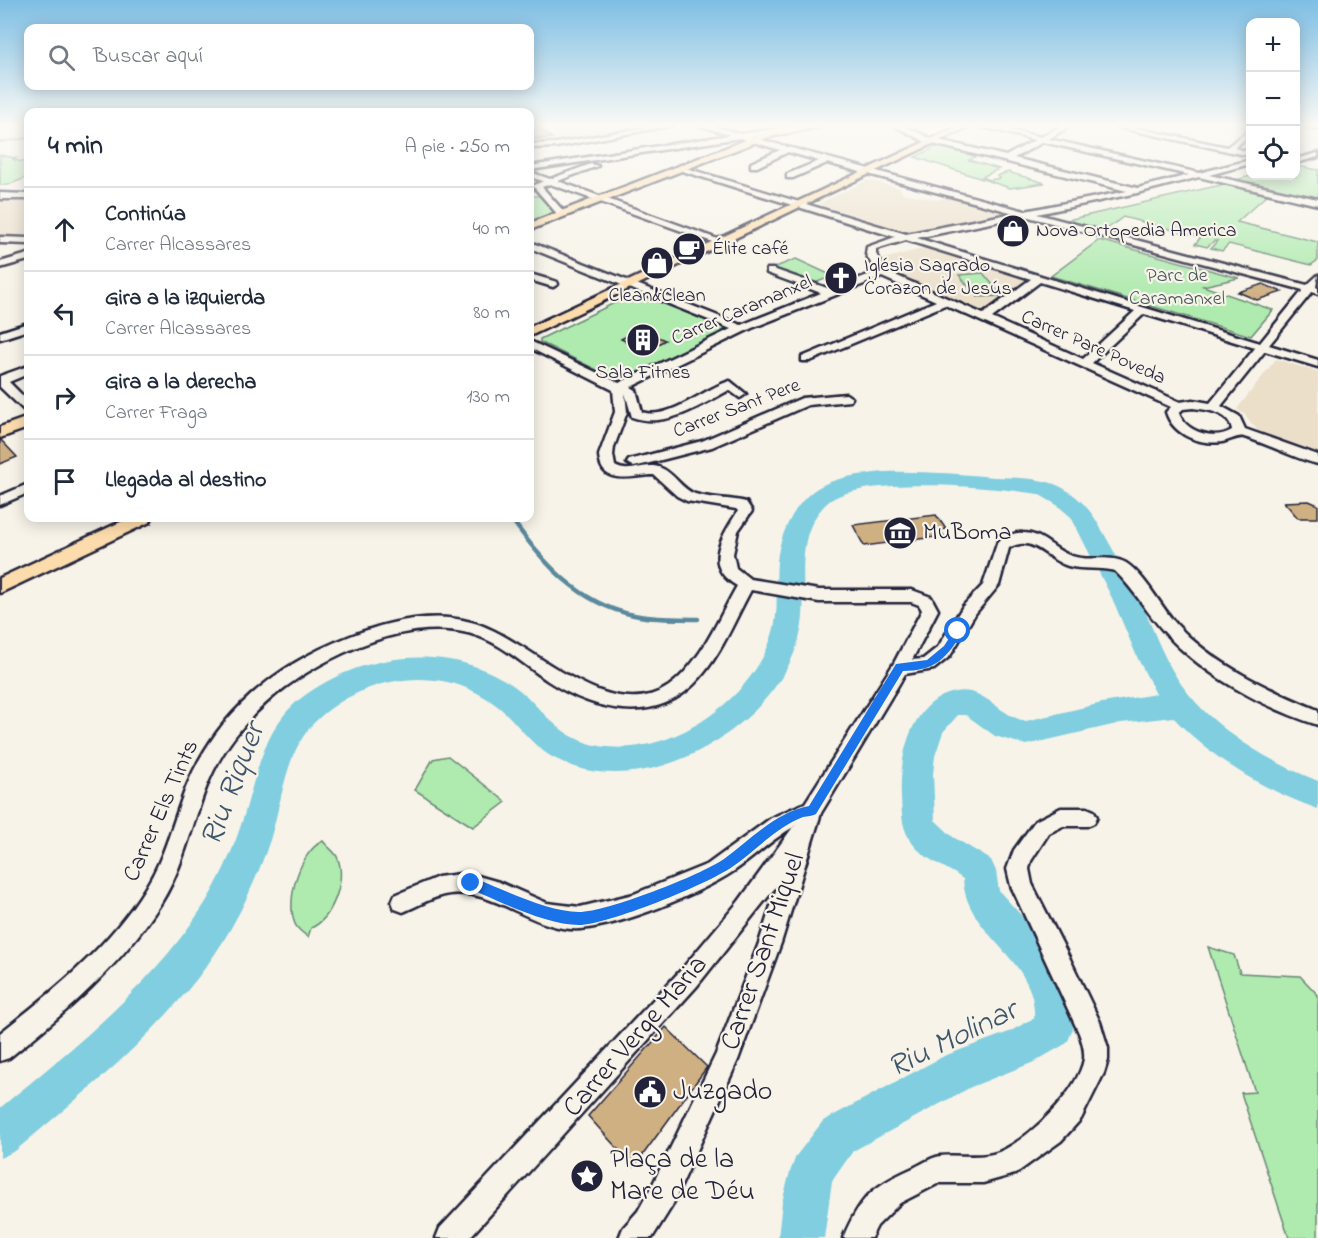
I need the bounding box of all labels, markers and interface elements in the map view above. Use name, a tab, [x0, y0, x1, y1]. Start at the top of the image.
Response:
map controls	[1246, 18, 1300, 180]
button: +	[1246, 18, 1300, 72]
search box	[24, 24, 534, 90]
icon: search	[45, 41, 78, 74]
text: Buscar aquí	[93, 41, 203, 73]
button: −	[1246, 72, 1300, 126]
button: locate	[1246, 126, 1300, 180]
text: 4 min	[48, 128, 103, 166]
text: A pie · 250 m	[404, 133, 510, 162]
text: Continúa	[105, 199, 186, 231]
icon: ahead	[48, 213, 81, 246]
shop icon: Nova Ortopedia America	[995, 213, 1031, 249]
text: 40 m	[473, 215, 510, 244]
place label: Nova Ortopedia America	[1036, 217, 1237, 246]
text: Carrer Alcassares	[105, 231, 251, 260]
cafe icon: Élite café	[671, 231, 707, 267]
place label: Élite café	[712, 235, 789, 264]
shop icon: Clean&Clean	[639, 245, 675, 281]
place label: Iglésia Sagrado Corazon de Jesús	[864, 252, 1012, 304]
church icon: Iglésia Sagrado Corazon de Jesús	[823, 260, 859, 296]
park label: Parc de Caramanxel	[1129, 262, 1225, 314]
street label: Carrer Caramanxel	[667, 268, 817, 354]
place label: Clean&Clean	[608, 282, 706, 311]
text: Gira a la izquierda	[105, 283, 265, 315]
icon: left	[48, 297, 81, 330]
text: 80 m	[473, 299, 510, 328]
street label: Carrer Pare Poveda	[1016, 303, 1170, 393]
text: Carrer Alcassares	[105, 315, 251, 344]
building icon: Sala Fitnes	[625, 322, 661, 358]
place label: Sala Fitnes	[595, 359, 691, 388]
text: Gira a la derecha	[105, 367, 256, 399]
street label: Carrer Sant Pere	[669, 371, 805, 447]
icon: right	[48, 381, 81, 414]
text: 130 m	[466, 383, 510, 412]
text: Carrer Fraga	[105, 399, 208, 428]
icon: arrive	[48, 465, 81, 498]
text: Llegada al destino	[105, 465, 266, 497]
museum icon: MuBoma	[882, 515, 918, 551]
place label: MuBoma	[923, 516, 1011, 551]
route start	[944, 617, 970, 643]
water label: Riu Riquer	[189, 713, 280, 854]
street label: Carrer Els Tints	[115, 734, 209, 888]
street label: Carrer Sant Miquel	[711, 848, 817, 1056]
route end	[457, 869, 483, 895]
street label: Carrer Verge Maria	[554, 947, 718, 1127]
water label: Riu Molinar	[880, 987, 1029, 1092]
place label: Juzgado	[673, 1072, 772, 1113]
public building icon: Juzgado	[632, 1074, 668, 1110]
place label: Plaça de la Mare de Déu	[610, 1140, 755, 1213]
place icon: Plaça de la Mare de Déu	[569, 1158, 605, 1194]

